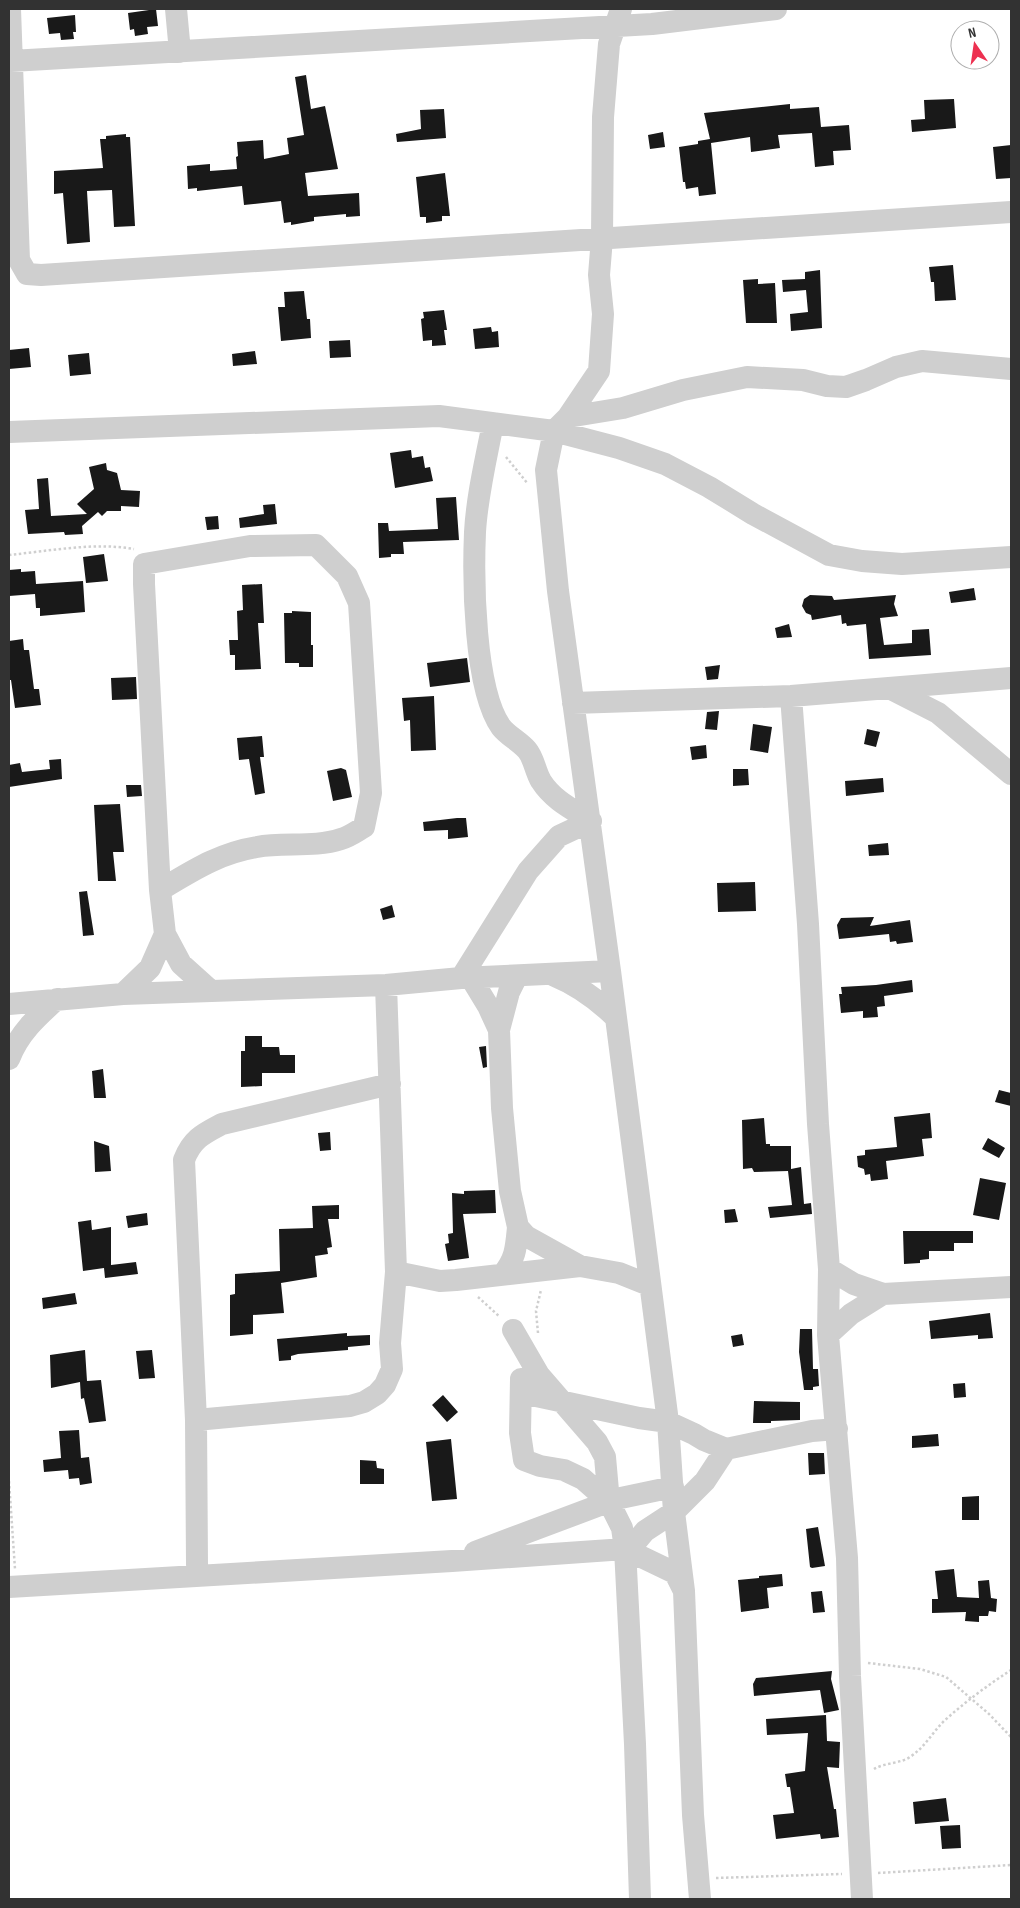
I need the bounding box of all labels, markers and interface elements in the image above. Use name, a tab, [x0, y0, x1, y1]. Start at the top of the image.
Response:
north arrow	[950, 20, 1000, 70]
text: N	[967, 24, 978, 42]

